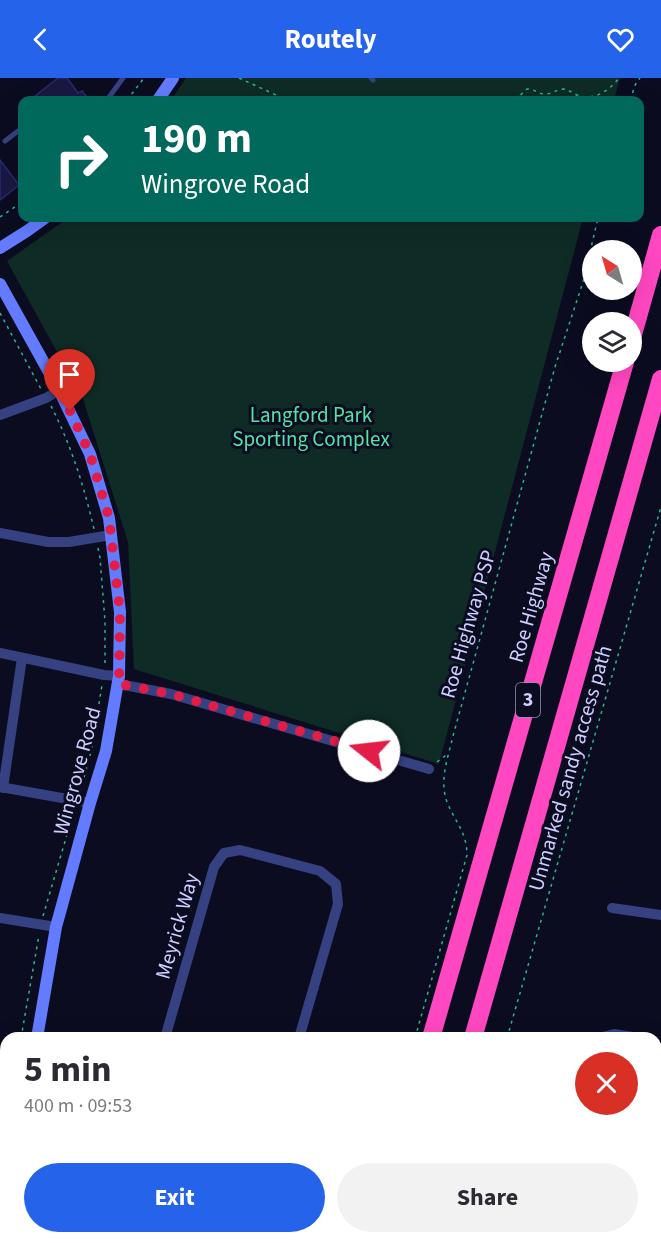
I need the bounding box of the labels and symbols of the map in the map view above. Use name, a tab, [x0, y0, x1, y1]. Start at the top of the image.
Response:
north arrow	[582, 240, 642, 300]
pin	[44, 349, 95, 411]
park label: Langford Park Sporting Complex	[232, 400, 390, 454]
street label: Roe Highway PSP	[433, 546, 503, 702]
street label: Roe Highway	[501, 548, 561, 666]
street label: Unmarked sandy access path	[521, 642, 619, 894]
road number: 3	[516, 683, 540, 717]
street label: Wingrove Road	[45, 704, 109, 838]
position arrow	[337, 719, 401, 783]
street label: Meyrick Way	[148, 869, 206, 982]

